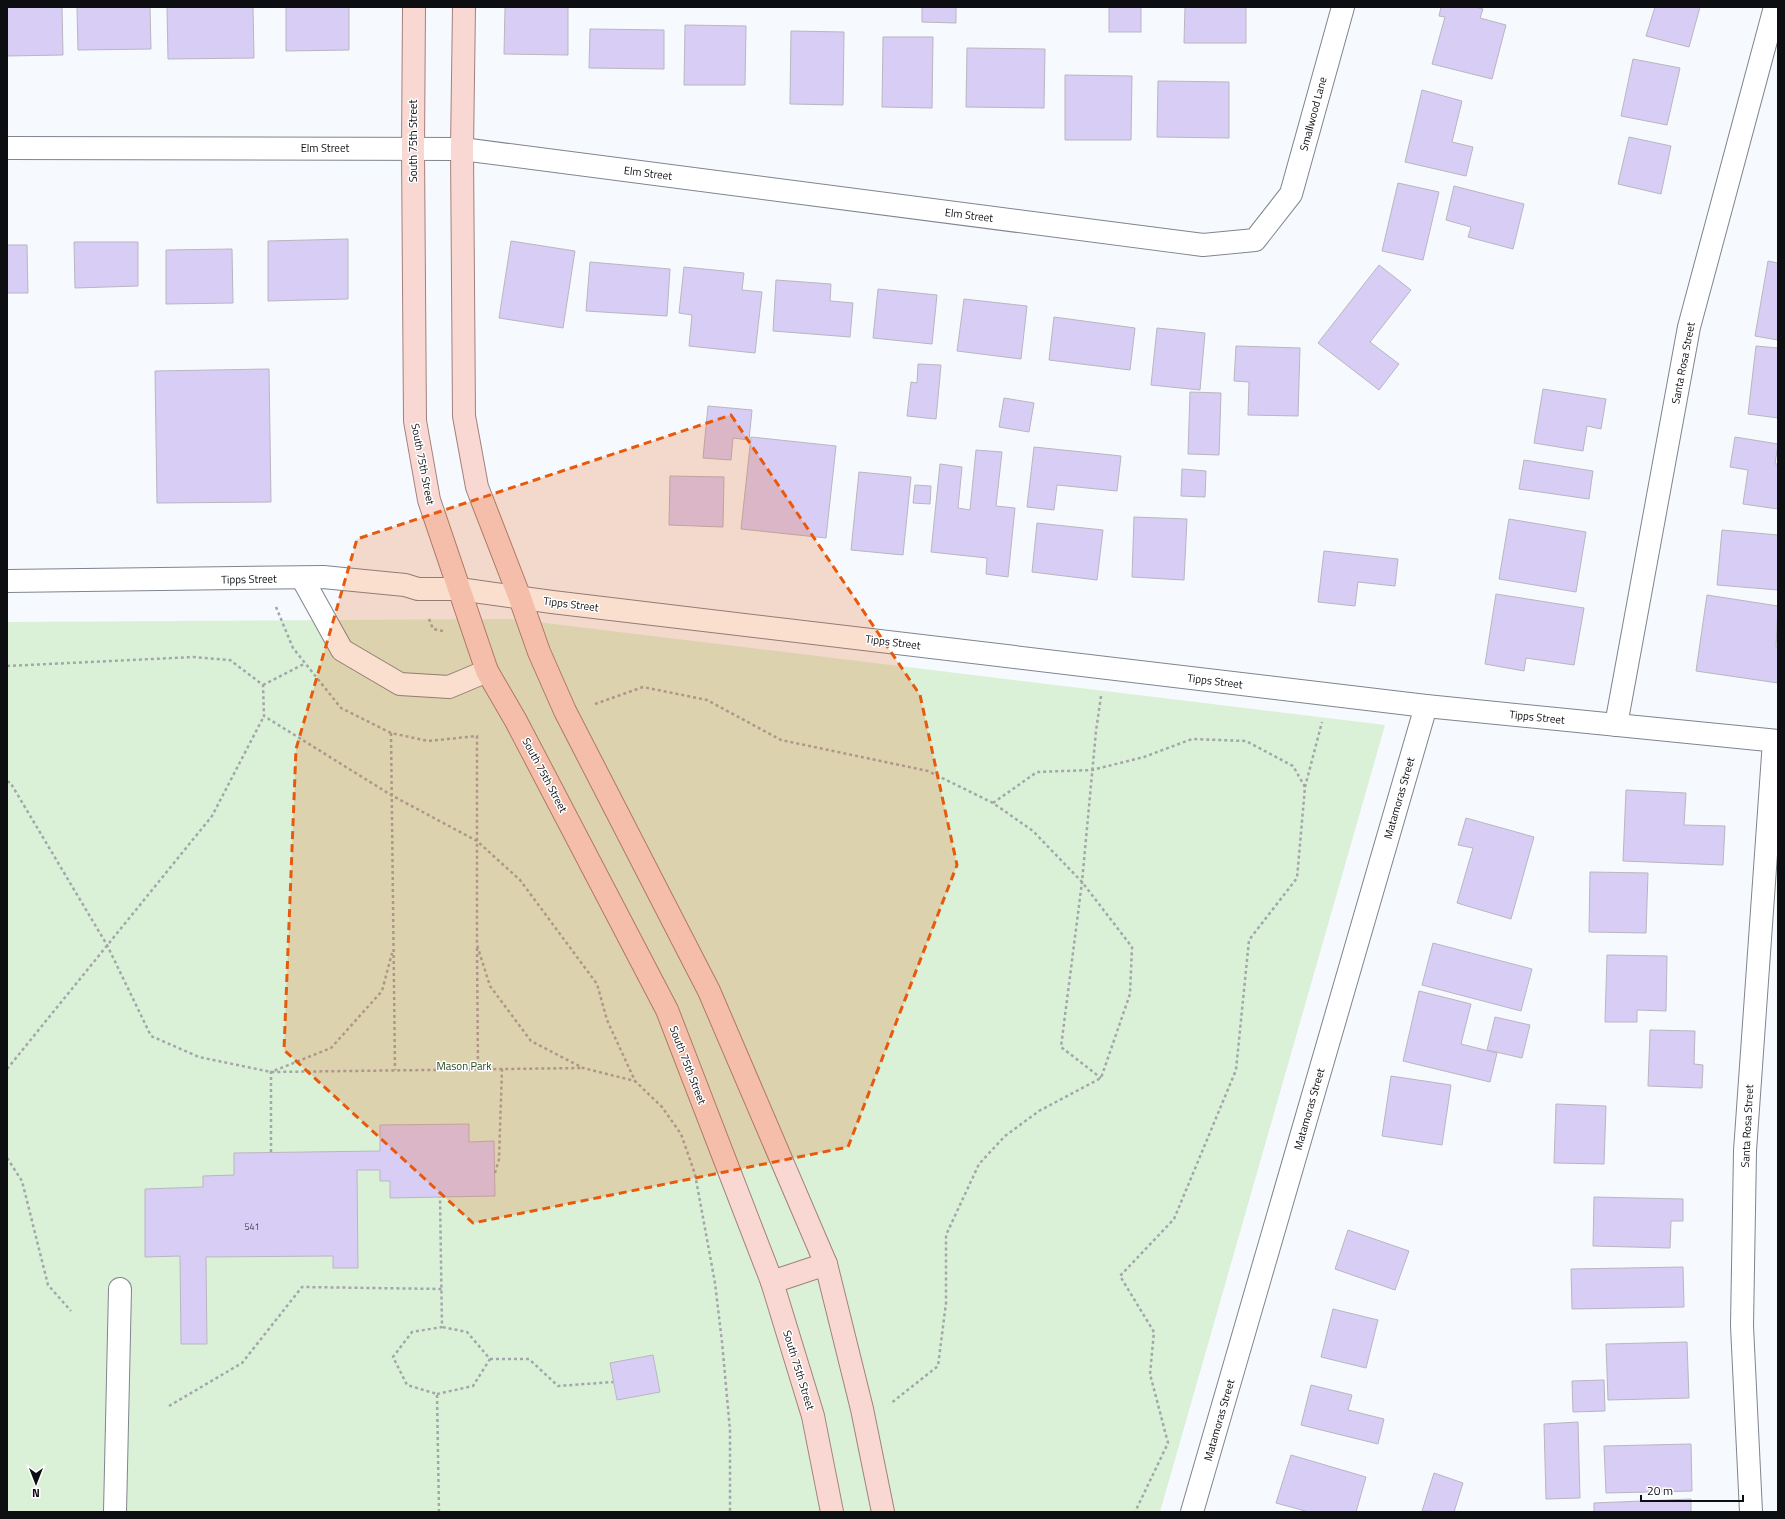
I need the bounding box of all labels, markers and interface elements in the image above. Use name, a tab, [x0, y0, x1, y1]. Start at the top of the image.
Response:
street label: Smallwood Lane	[1295, 75, 1331, 153]
street label: South 75th Street	[405, 100, 421, 182]
street label: Elm Street	[301, 140, 349, 156]
street label: Elm Street	[623, 162, 673, 184]
street label: Elm Street	[944, 204, 994, 226]
street label: Santa Rosa Street	[1667, 321, 1699, 405]
street label: South 75th Street	[407, 422, 439, 506]
street label: Tipps Street	[221, 571, 277, 587]
street label: Tipps Street	[542, 593, 600, 615]
street label: Tipps Street	[864, 631, 922, 653]
street label: Tipps Street	[1186, 670, 1244, 692]
street label: Tipps Street	[1508, 706, 1566, 728]
street label: South 75th Street	[519, 735, 572, 815]
street label: Matamoras Street	[1380, 755, 1418, 841]
street label: South 75th Street	[666, 1024, 710, 1107]
park label: Mason Park	[436, 1058, 492, 1074]
street label: Matamoras Street	[1290, 1066, 1328, 1152]
street label: Santa Rosa Street	[1737, 1084, 1757, 1168]
house number: 541	[244, 1220, 260, 1233]
street label: South 75th Street	[779, 1328, 819, 1412]
street label: Matamoras Street	[1200, 1377, 1238, 1463]
north arrow	[16, 1463, 56, 1503]
scale bar	[1641, 1477, 1743, 1503]
text: 20 m	[1647, 1481, 1673, 1500]
text: N	[32, 1485, 40, 1501]

